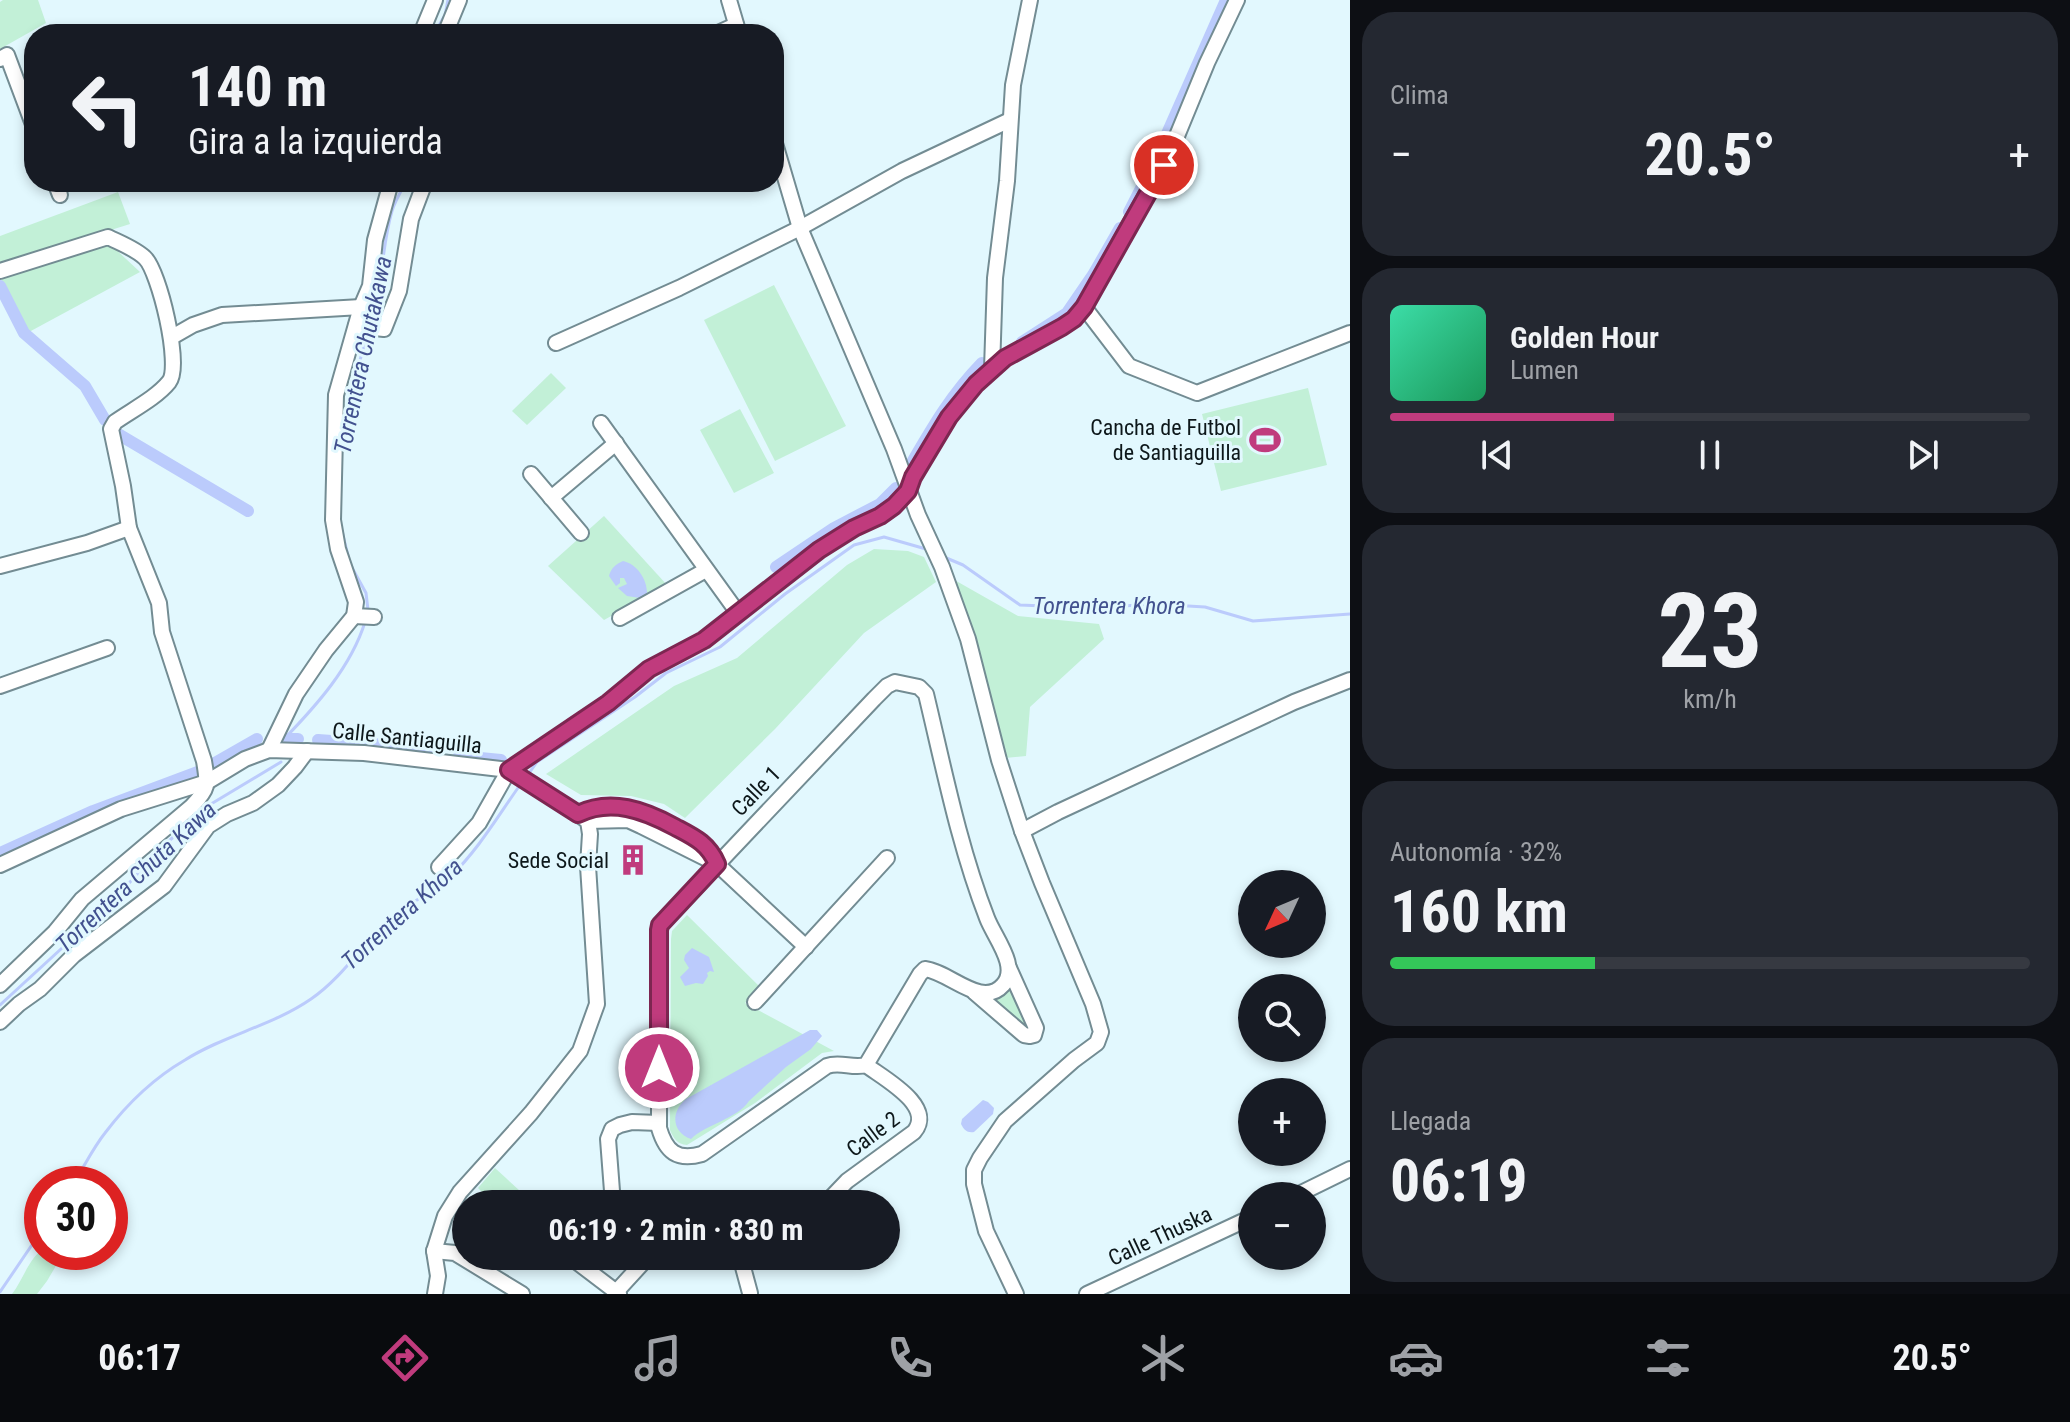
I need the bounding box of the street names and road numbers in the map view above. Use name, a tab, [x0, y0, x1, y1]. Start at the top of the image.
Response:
street label: Calle Santiaguilla	[331, 718, 483, 758]
street label: Calle 1	[726, 761, 786, 821]
street label: Calle 2	[842, 1106, 904, 1162]
street label: Calle Thuska	[1104, 1201, 1216, 1271]

